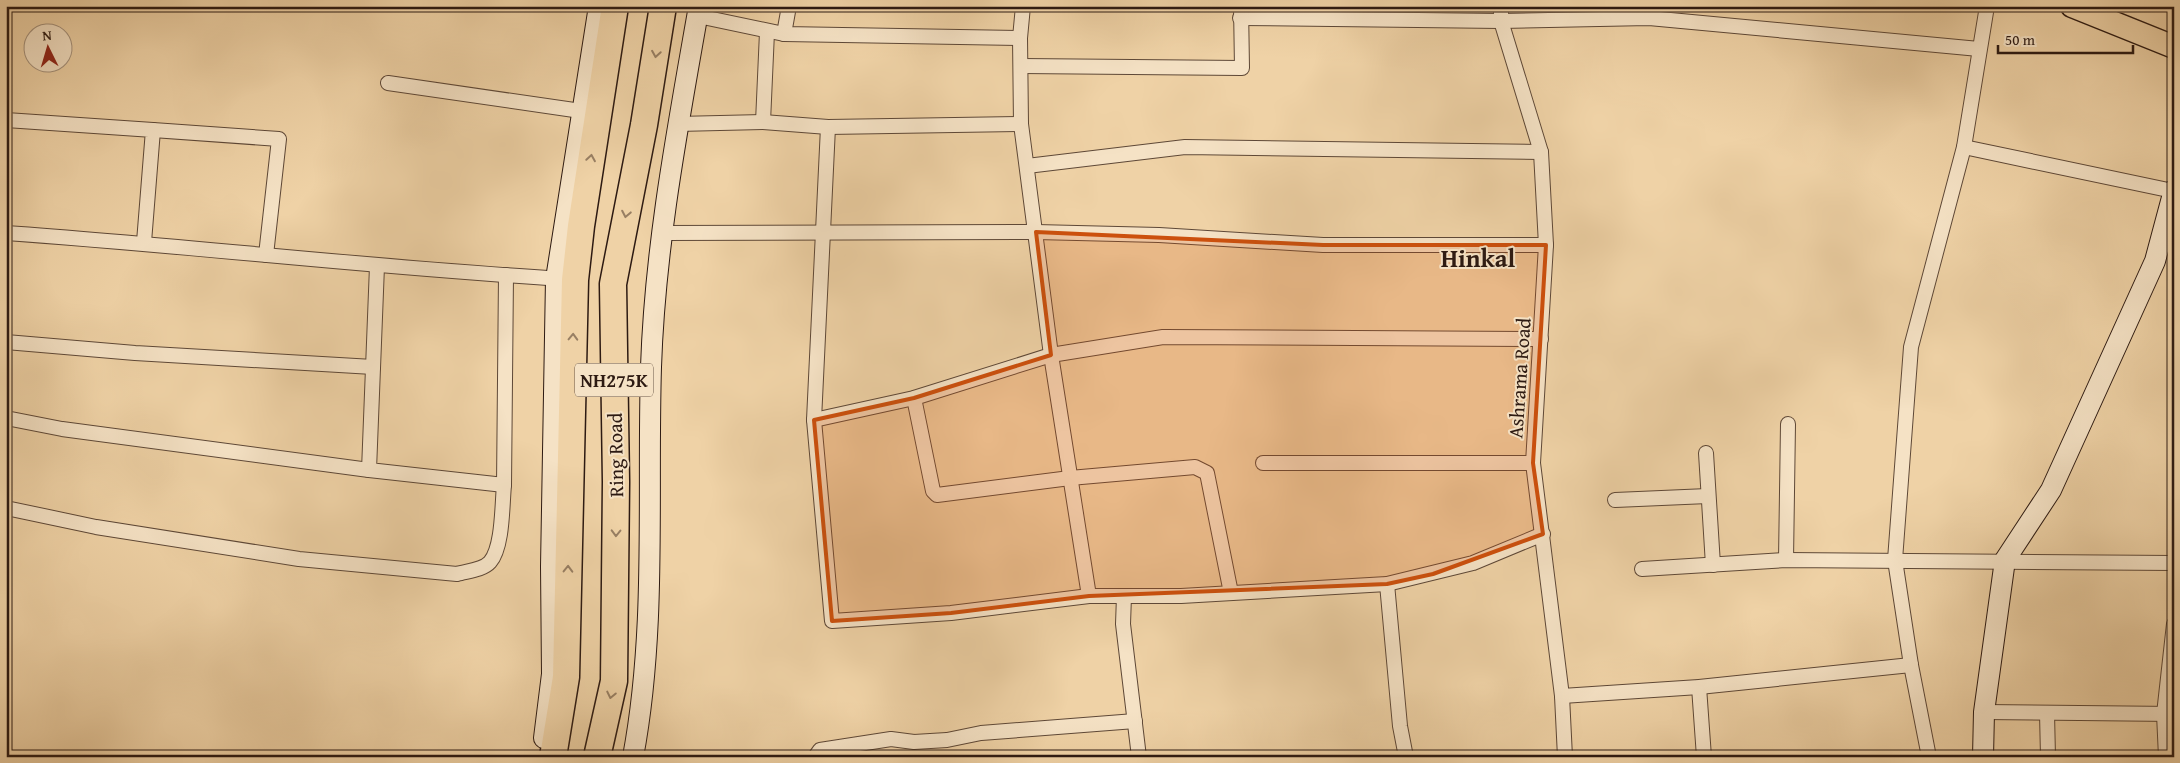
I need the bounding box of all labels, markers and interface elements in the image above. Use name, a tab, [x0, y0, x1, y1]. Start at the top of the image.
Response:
north arrow	[22, 22, 72, 72]
scale bar	[1998, 22, 2132, 54]
text: N	[41, 25, 53, 45]
text: 50 m	[2005, 29, 2036, 50]
one-way arrow	[651, 50, 661, 59]
one-way arrow	[586, 153, 596, 162]
one-way arrow	[622, 210, 632, 219]
district label: Hinkal	[1441, 240, 1516, 276]
street label: Ashrama Road	[1500, 316, 1538, 439]
one-way arrow	[568, 332, 578, 340]
road number: NH275K	[575, 364, 653, 396]
street label: Ring Road	[600, 412, 630, 498]
one-way arrow	[610, 529, 621, 537]
one-way arrow	[563, 565, 573, 572]
one-way arrow	[606, 691, 617, 699]

